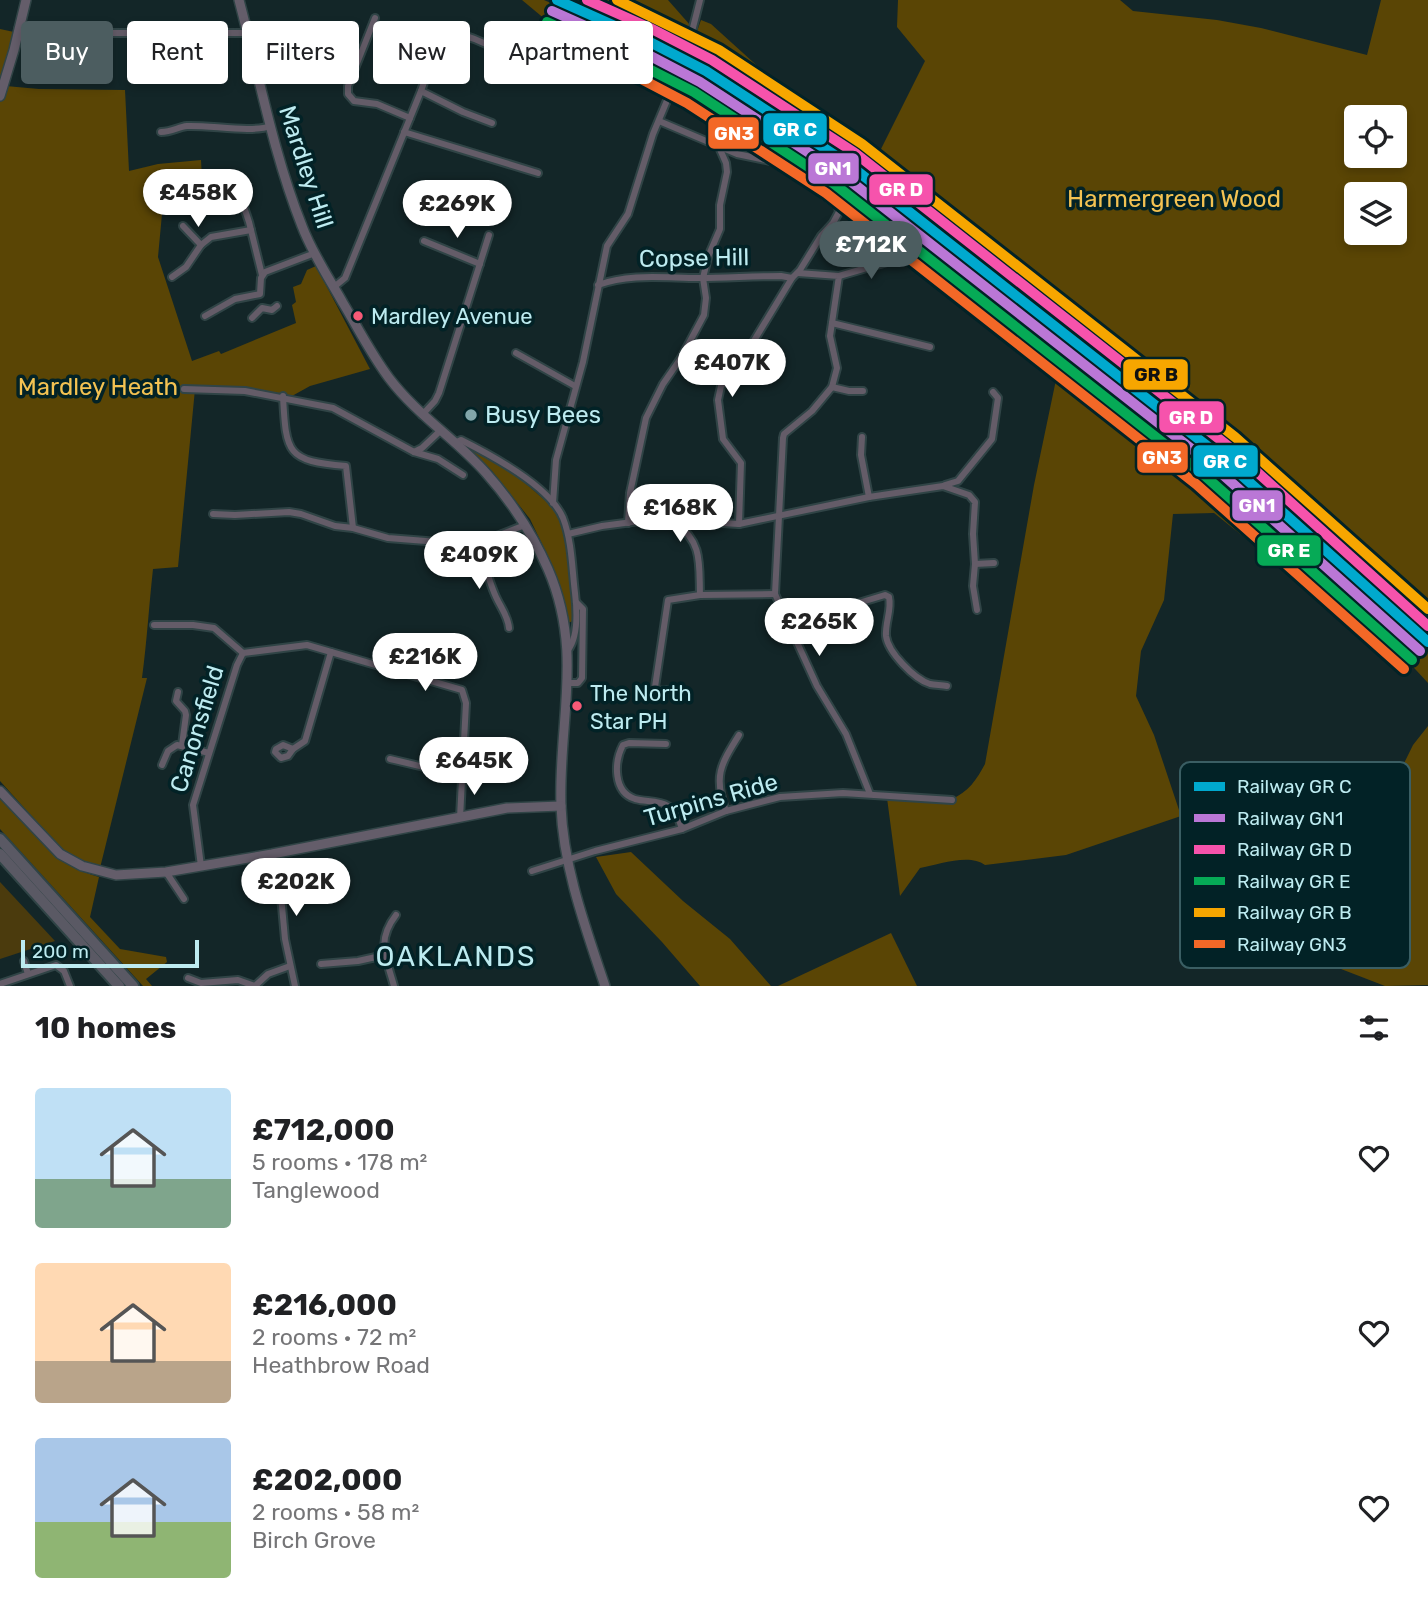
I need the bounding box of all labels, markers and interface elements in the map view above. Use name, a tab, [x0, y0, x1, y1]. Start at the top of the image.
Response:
chip: Buy	[21, 21, 113, 84]
chip: Rent	[127, 21, 228, 84]
chip: Filters	[242, 21, 359, 84]
chip: New	[373, 21, 470, 84]
chip: Apartment	[484, 21, 653, 84]
street label: Mardley Hill	[273, 102, 339, 232]
map controls	[1344, 105, 1407, 245]
button: locate	[1344, 105, 1407, 168]
line badge: GR C	[762, 112, 828, 146]
line badge: GN3	[707, 116, 760, 150]
text: GR C	[773, 118, 817, 141]
text: GN3	[714, 122, 754, 145]
line badge: GN1	[807, 152, 860, 185]
text: GN1	[815, 157, 851, 180]
pin: £458K	[149, 170, 247, 229]
line badge: GR D	[868, 173, 934, 206]
text: £458K	[159, 178, 237, 206]
text: GR D	[879, 178, 923, 201]
pin: £269K	[408, 180, 506, 240]
button: layers	[1344, 182, 1407, 245]
park label: Harmergreen Wood	[1067, 185, 1281, 213]
text: £269K	[419, 189, 495, 217]
pin: £712K	[822, 222, 920, 281]
text: £712K	[835, 230, 907, 258]
street label: Copse Hill	[639, 243, 749, 273]
place label: Mardley Avenue	[371, 303, 533, 330]
marker: Mardley Avenue	[351, 309, 365, 323]
pin: £407K	[683, 340, 781, 399]
text: £407K	[694, 348, 770, 376]
line badge: GR B	[1122, 358, 1189, 391]
text: GR B	[1134, 363, 1178, 386]
park label: Mardley Heath	[18, 373, 178, 401]
line badge: GR D	[1158, 400, 1225, 434]
place label: Busy Bees	[485, 401, 601, 429]
text: GR D	[1169, 406, 1213, 429]
marker: Busy Bees	[463, 407, 479, 423]
line badge: GN3	[1136, 441, 1189, 474]
line badge: GR C	[1192, 444, 1259, 478]
text: GN3	[1142, 446, 1182, 469]
text: GR C	[1203, 450, 1247, 473]
pin: £168K	[631, 484, 729, 544]
line badge: GN1	[1231, 489, 1284, 522]
text: £168K	[643, 493, 717, 521]
text: GN1	[1239, 494, 1275, 517]
pin: £409K	[430, 532, 528, 591]
line badge: GR E	[1256, 534, 1322, 567]
text: GR E	[1268, 539, 1311, 562]
text: £409K	[440, 540, 518, 568]
pin: £265K	[770, 598, 868, 658]
text: £265K	[781, 607, 857, 635]
pin: £216K	[376, 634, 474, 693]
text: £216K	[388, 642, 462, 670]
street label: Canonsfield	[164, 662, 230, 796]
place label: The North Star PH	[590, 680, 692, 735]
marker: The North Star PH	[570, 699, 584, 713]
pin: £645K	[425, 738, 523, 797]
text: £645K	[435, 746, 513, 774]
legend	[1180, 762, 1410, 968]
street label: Turpins Ride	[641, 768, 781, 832]
text: Railway GR C	[1237, 775, 1352, 798]
text: Railway GN1	[1237, 807, 1343, 830]
text: Railway GR D	[1237, 838, 1352, 861]
pin: £202K	[247, 858, 345, 918]
text: £202K	[257, 867, 335, 895]
text: Railway GR E	[1237, 870, 1351, 893]
text: Railway GR B	[1237, 901, 1352, 924]
text: Railway GN3	[1237, 933, 1347, 956]
scale bar	[21, 937, 200, 969]
text: 200 m	[32, 940, 89, 963]
district label: OAKLANDS	[376, 940, 536, 973]
icon: filters	[1355, 1009, 1393, 1047]
text: 10 homes	[35, 1010, 176, 1046]
text: £712,000	[252, 1112, 395, 1148]
icon: home	[91, 1116, 175, 1200]
icon: heart	[1355, 1139, 1393, 1177]
text: 5 rooms · 178 m²	[252, 1148, 427, 1176]
text: Tanglewood	[252, 1176, 380, 1204]
text: £216,000	[252, 1287, 397, 1323]
icon: home	[91, 1291, 175, 1375]
icon: heart	[1355, 1314, 1393, 1352]
text: 2 rooms · 72 m²	[252, 1323, 416, 1351]
text: Heathbrow Road	[252, 1351, 430, 1379]
text: £202,000	[252, 1462, 402, 1498]
icon: home	[91, 1466, 175, 1550]
icon: heart	[1355, 1489, 1393, 1527]
text: 2 rooms · 58 m²	[252, 1498, 419, 1526]
text: Birch Grove	[252, 1526, 376, 1554]

